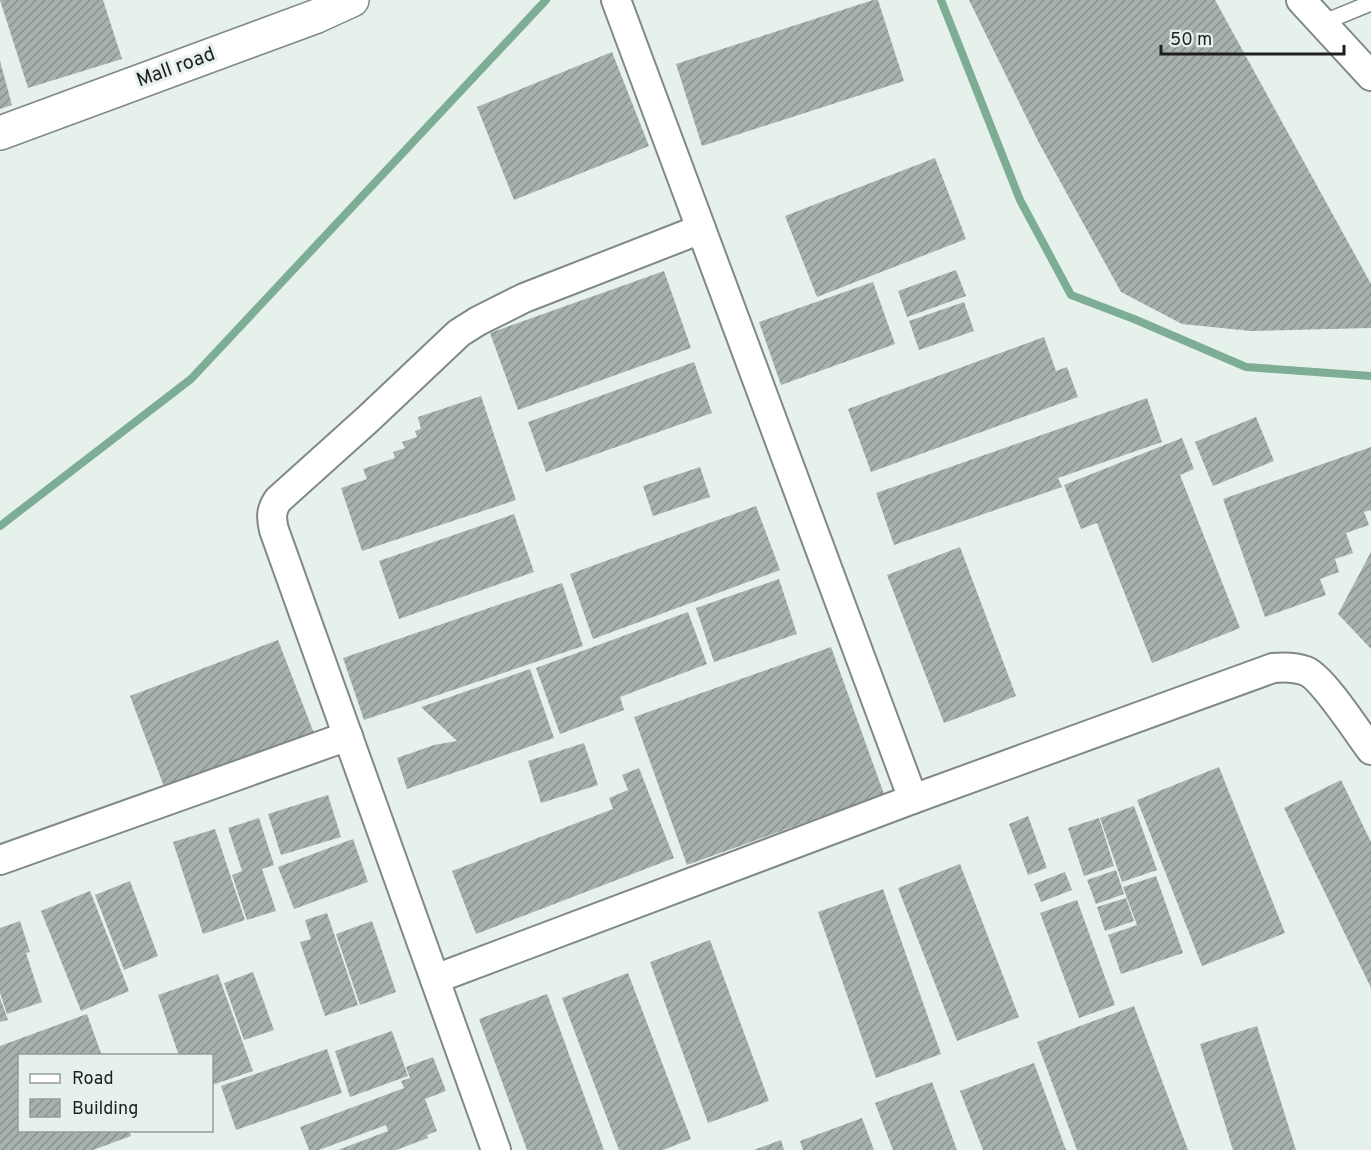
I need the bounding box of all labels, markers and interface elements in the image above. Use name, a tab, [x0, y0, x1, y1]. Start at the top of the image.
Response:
scale bar	[1161, 18, 1344, 56]
text: 50 m	[1170, 29, 1212, 52]
street label: Mall road	[133, 42, 219, 94]
legend	[18, 1054, 213, 1132]
text: Road	[72, 1068, 114, 1091]
text: Building	[72, 1098, 138, 1121]

